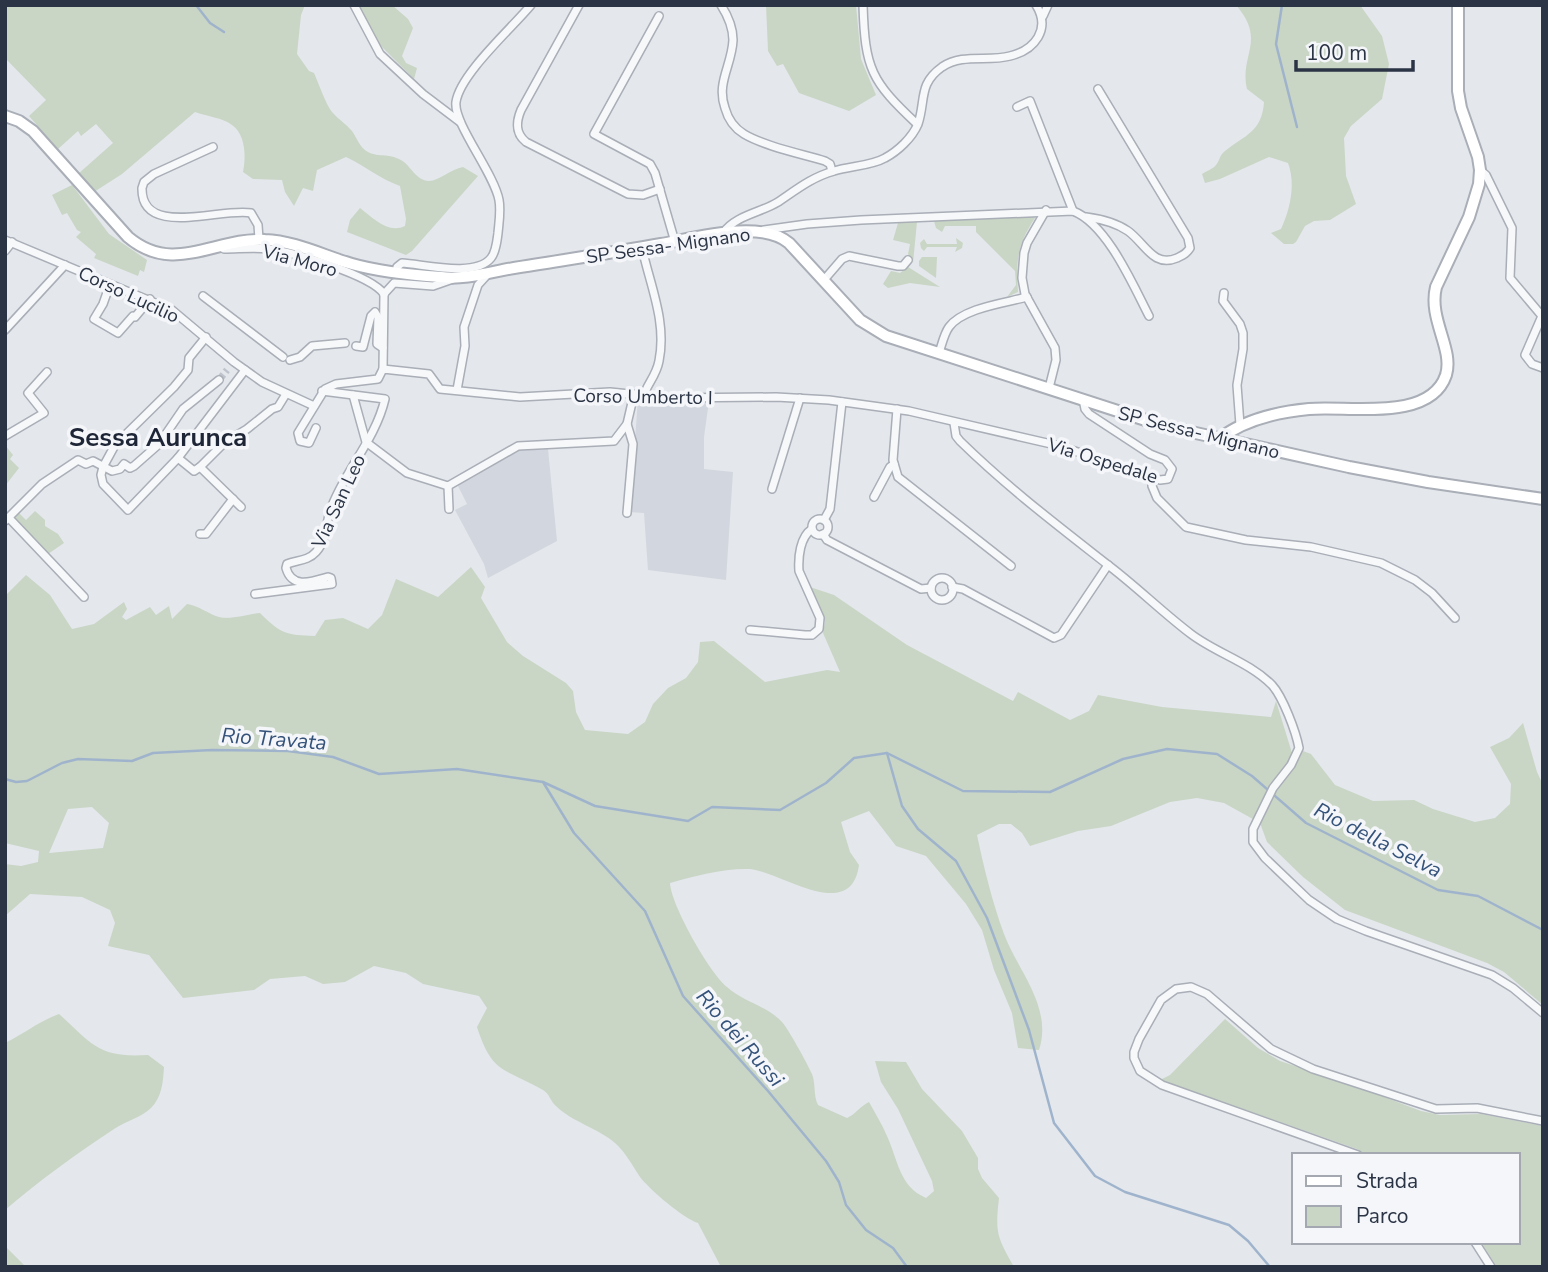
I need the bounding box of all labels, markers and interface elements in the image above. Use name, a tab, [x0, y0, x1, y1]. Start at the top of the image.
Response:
scale bar	[1296, 28, 1413, 72]
text: 100 m	[1306, 39, 1367, 67]
street label: SP Sessa- Mignano	[584, 222, 752, 270]
street label: Via Moro	[258, 238, 340, 283]
street label: Corso Lucilio	[74, 260, 183, 330]
street label: Corso Umberto I	[573, 383, 713, 411]
street label: SP Sessa- Mignano	[1115, 400, 1282, 466]
district label: Sessa Aurunca	[69, 420, 247, 455]
street label: Via Ospedale	[1043, 432, 1161, 490]
street label: Via San Leo	[305, 450, 372, 553]
water label: Rio Travata	[220, 721, 328, 757]
water label: Rio della Selva	[1309, 796, 1447, 884]
water label: Rio dei Russi	[690, 983, 791, 1094]
legend	[1292, 1153, 1520, 1244]
text: Strada	[1356, 1167, 1418, 1195]
text: Parco	[1356, 1202, 1409, 1230]

